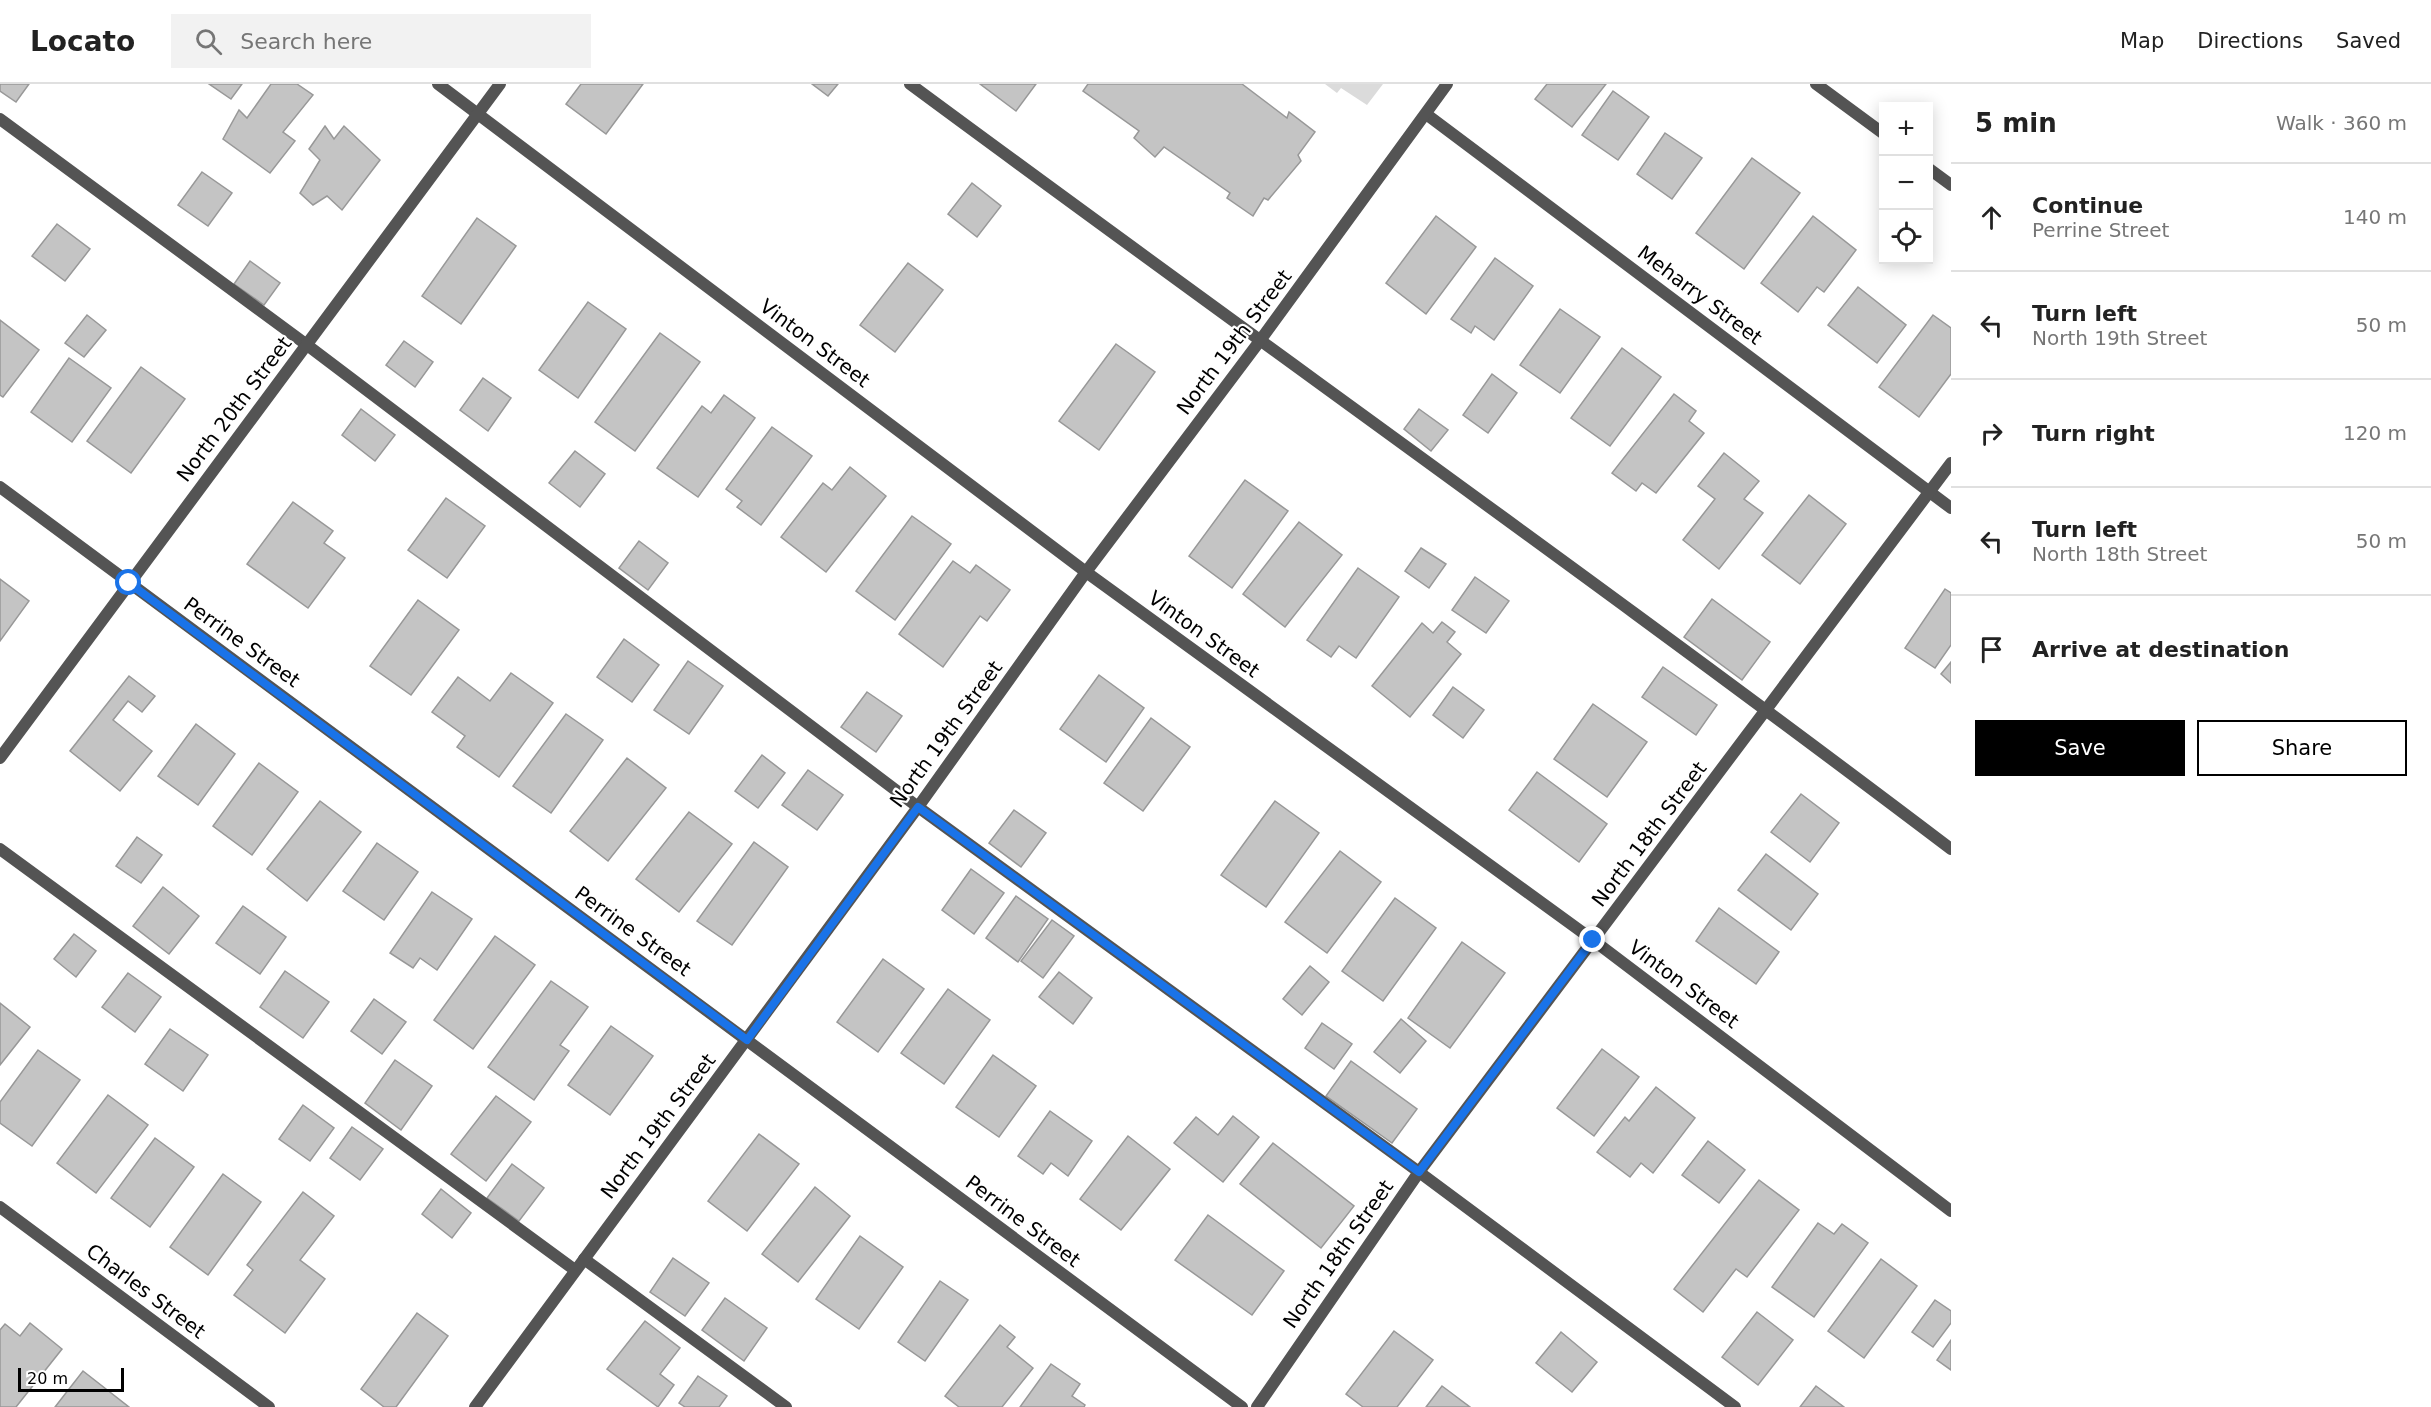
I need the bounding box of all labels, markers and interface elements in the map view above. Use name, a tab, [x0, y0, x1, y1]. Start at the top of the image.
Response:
search box	[171, 14, 591, 68]
text: Locato	[30, 25, 135, 58]
icon: search	[192, 25, 225, 58]
text: Search here	[240, 29, 372, 54]
text: Map	[2120, 29, 2164, 53]
text: Directions	[2197, 29, 2303, 53]
text: Saved	[2336, 29, 2401, 53]
map controls	[1879, 102, 1933, 264]
button: +	[1879, 102, 1933, 156]
text: 5 min	[1975, 108, 2057, 138]
text: Walk · 360 m	[2276, 111, 2407, 135]
button: −	[1879, 156, 1933, 210]
text: Continue	[2032, 193, 2143, 218]
icon: ahead	[1975, 201, 2008, 234]
text: 140 m	[2343, 205, 2407, 229]
button: locate	[1879, 210, 1933, 264]
text: Perrine Street	[2032, 218, 2169, 242]
street label: Meharry Street	[1633, 240, 1767, 350]
street label: North 19th Street	[1172, 265, 1296, 419]
street label: Vinton Street	[755, 294, 875, 392]
text: Turn left	[2032, 301, 2137, 326]
icon: left	[1975, 309, 2008, 342]
text: 50 m	[2356, 313, 2407, 337]
text: North 19th Street	[2032, 326, 2207, 350]
street label: North 20th Street	[172, 332, 296, 486]
icon: right	[1975, 417, 2008, 450]
text: Turn right	[2032, 421, 2155, 446]
text: 120 m	[2343, 421, 2407, 445]
text: Turn left	[2032, 517, 2137, 542]
icon: left	[1975, 525, 2008, 558]
text: 50 m	[2356, 529, 2407, 553]
text: North 18th Street	[2032, 542, 2207, 566]
route start	[115, 569, 141, 595]
street label: Vinton Street	[1144, 586, 1264, 682]
street label: Perrine Street	[179, 592, 305, 692]
icon: arrive	[1975, 633, 2008, 666]
text: Arrive at destination	[2032, 637, 2289, 662]
street label: North 19th Street	[885, 656, 1007, 812]
button: Save	[1975, 720, 2185, 776]
button: Share	[2197, 720, 2407, 776]
street label: North 18th Street	[1587, 757, 1711, 911]
street label: Perrine Street	[570, 881, 696, 981]
route end	[1579, 926, 1605, 952]
street label: Vinton Street	[1624, 935, 1744, 1033]
street label: North 19th Street	[596, 1049, 720, 1203]
street label: Perrine Street	[961, 1170, 1085, 1272]
street label: North 18th Street	[1278, 1175, 1398, 1333]
street label: Charles Street	[82, 1239, 210, 1344]
scale bar	[18, 1365, 124, 1392]
text: 20 m	[27, 1369, 68, 1388]

